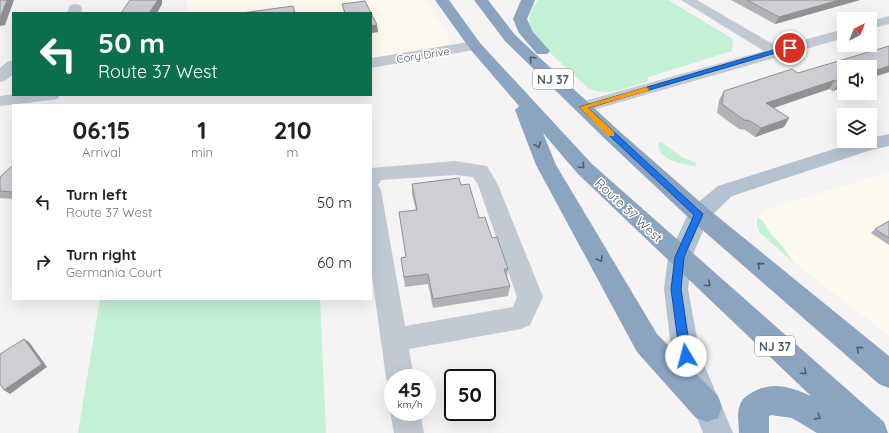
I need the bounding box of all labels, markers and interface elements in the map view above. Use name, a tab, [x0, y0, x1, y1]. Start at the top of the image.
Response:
north arrow	[837, 12, 877, 52]
map controls	[837, 12, 877, 148]
text: 50 m	[98, 25, 165, 60]
icon: left	[32, 28, 84, 80]
pin	[773, 31, 807, 65]
icon: arrive	[779, 37, 801, 59]
street label: Cory Drive	[395, 44, 451, 66]
one-way arrow	[529, 56, 537, 63]
text: Route 37 West	[98, 60, 218, 83]
button: sound	[837, 60, 877, 100]
road number: NJ 37	[533, 69, 573, 89]
button: layers	[837, 108, 877, 148]
text: 06:15	[73, 115, 130, 145]
text: 1	[197, 115, 207, 145]
text: 210	[274, 115, 311, 145]
one-way arrow	[534, 141, 542, 148]
text: Arrival	[82, 144, 121, 160]
text: min	[191, 144, 213, 160]
text: m	[287, 144, 298, 160]
one-way arrow	[577, 161, 585, 169]
street label: Route 37 West	[592, 175, 666, 245]
text: Turn left	[66, 185, 128, 204]
icon: left	[32, 191, 54, 213]
text: 50 m	[317, 193, 352, 212]
text: Route 37 West	[66, 204, 152, 220]
text: Turn right	[66, 245, 137, 264]
icon: right	[32, 251, 54, 273]
text: 60 m	[317, 253, 352, 272]
one-way arrow	[595, 255, 602, 262]
one-way arrow	[757, 263, 764, 270]
text: Germania Court	[66, 264, 162, 280]
one-way arrow	[703, 279, 711, 286]
position arrow	[665, 335, 707, 377]
road number: NJ 37	[755, 336, 795, 356]
one-way arrow	[856, 347, 863, 354]
one-way arrow	[799, 367, 806, 374]
speed limit sign: 50	[444, 369, 496, 421]
text: 45	[398, 377, 422, 402]
text: km/h	[397, 398, 423, 411]
one-way arrow	[814, 412, 821, 419]

